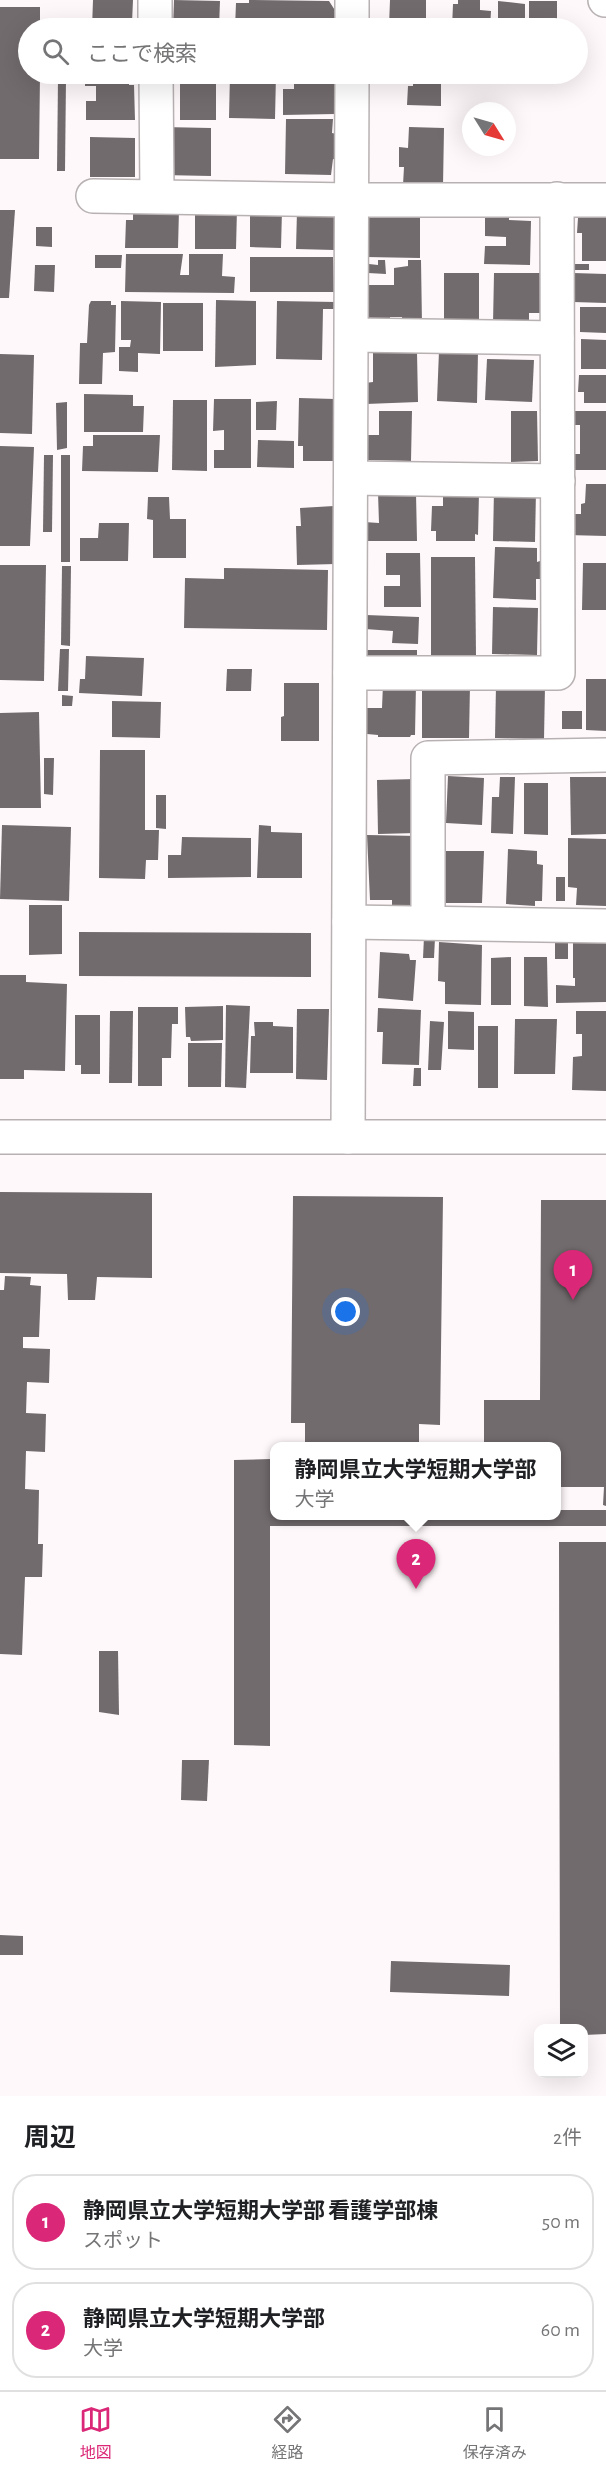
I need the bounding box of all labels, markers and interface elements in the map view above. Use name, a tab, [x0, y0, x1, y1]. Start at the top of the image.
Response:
search box	[18, 18, 588, 84]
icon: search	[39, 35, 72, 68]
text: ここで検索	[87, 43, 197, 65]
north arrow	[462, 102, 516, 156]
pin: 1	[554, 1250, 592, 1300]
your location	[331, 1297, 360, 1326]
popup	[270, 1442, 561, 1520]
text: 静岡県立大学短期大学部	[294, 1459, 537, 1481]
text: 大学	[294, 1490, 334, 1510]
pin: 2	[396, 1540, 436, 1589]
map controls	[534, 2024, 588, 2078]
button: layers	[534, 2024, 588, 2078]
text: 周辺	[24, 2125, 76, 2151]
text: 2件	[553, 2128, 582, 2148]
text: 静岡県立大学短期大学部 看護学部棟	[83, 2200, 438, 2222]
text: 1	[42, 2212, 49, 2232]
text: 50 m	[542, 2212, 580, 2232]
text: スポット	[83, 2231, 163, 2251]
text: 静岡県立大学短期大学部	[83, 2308, 325, 2330]
text: 2	[41, 2320, 50, 2340]
text: 60 m	[541, 2320, 580, 2340]
text: 大学	[83, 2339, 123, 2359]
tab: 地図	[79, 2403, 112, 2463]
tab: 経路	[271, 2403, 304, 2463]
tab: 保存済み	[463, 2403, 527, 2463]

